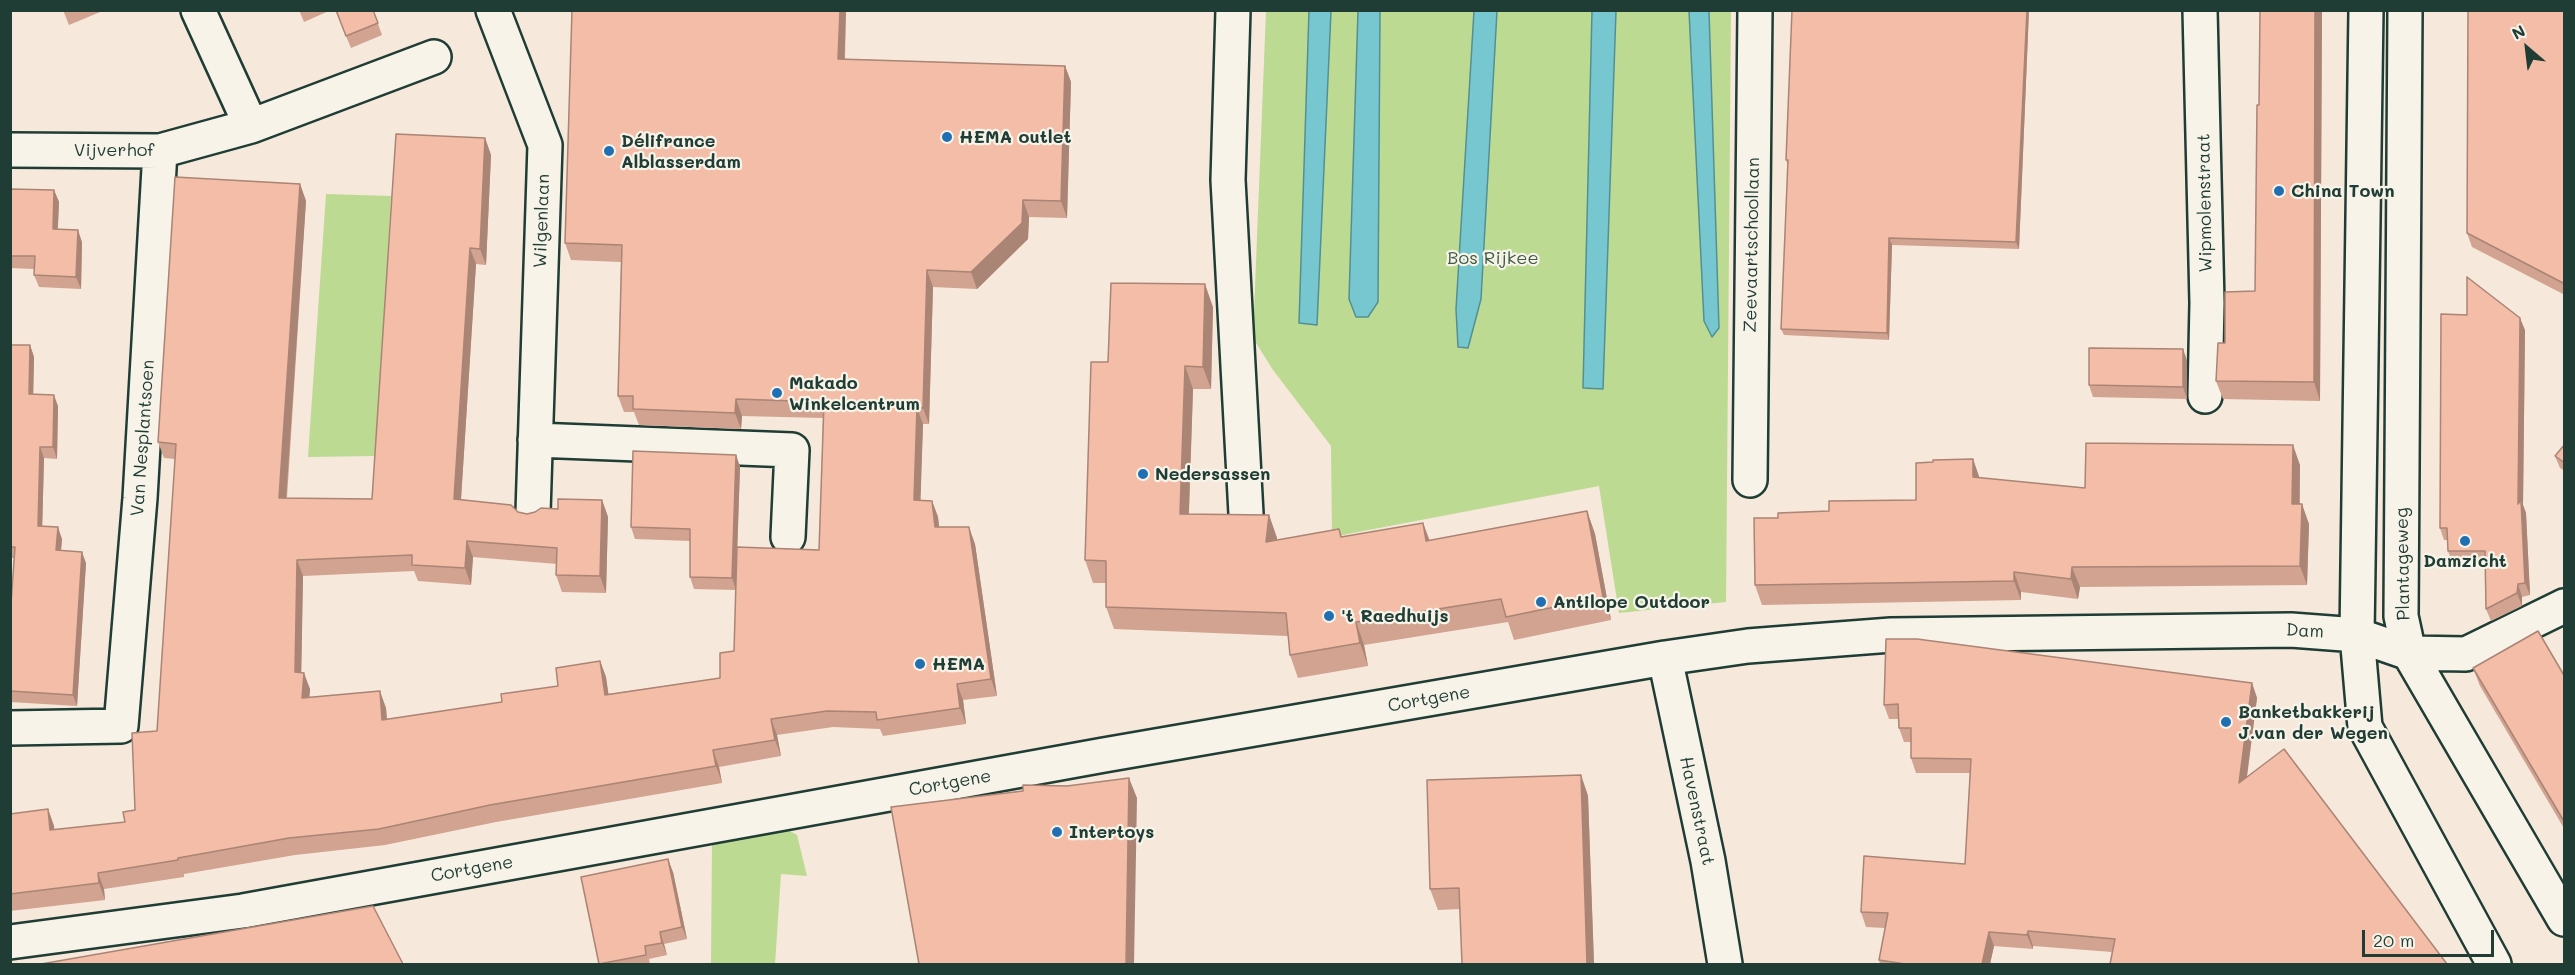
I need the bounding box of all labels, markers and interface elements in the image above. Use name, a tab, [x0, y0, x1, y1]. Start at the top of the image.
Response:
north arrow	[2497, 18, 2557, 78]
text: N	[2508, 20, 2529, 44]
place label: HEMA outlet	[959, 126, 1071, 148]
place label: Délifrance Alblasserdam	[621, 130, 741, 172]
marker: HEMA outlet	[940, 130, 954, 144]
street label: Wipmolenstraat	[2193, 133, 2217, 273]
street label: Vijverhof	[74, 139, 154, 161]
marker: Délifrance Alblasserdam	[602, 144, 616, 158]
street label: Zeevaartschoollaan	[1740, 157, 1764, 333]
street label: Wilgenlaan	[530, 174, 554, 268]
place label: China Town	[2291, 180, 2395, 202]
marker: China Town	[2272, 184, 2286, 198]
park label: Bos Rijkee	[1447, 247, 1539, 269]
street label: Van Nesplantsoen	[127, 359, 159, 517]
place label: Makado Winkelcentrum	[789, 372, 920, 415]
marker: Makado Winkelcentrum	[770, 386, 784, 400]
place label: Nedersassen	[1155, 463, 1270, 485]
marker: Nedersassen	[1136, 467, 1150, 481]
street label: Plantageweg	[2391, 507, 2415, 621]
marker: Damzicht	[2458, 534, 2472, 548]
place label: Damzicht	[2423, 550, 2507, 572]
place label: Antilope Outdoor	[1553, 591, 1710, 613]
marker: Antilope Outdoor	[1534, 595, 1548, 609]
place label: 't Raedhuijs	[1341, 605, 1449, 627]
marker: 't Raedhuijs	[1322, 609, 1336, 623]
street label: Dam	[2285, 619, 2325, 643]
place label: HEMA	[932, 653, 985, 675]
marker: HEMA	[913, 657, 927, 671]
street label: Cortgene	[1386, 681, 1472, 717]
place label: Banketbakkerij J.van der Wegen	[2238, 701, 2388, 744]
marker: Banketbakkerij J.van der Wegen	[2219, 715, 2233, 729]
street label: Havenstraat	[1675, 755, 1719, 867]
street label: Cortgene	[907, 765, 993, 801]
place label: Intertoys	[1069, 821, 1154, 843]
marker: Intertoys	[1050, 825, 1064, 839]
street label: Cortgene	[429, 851, 515, 887]
scale bar	[2365, 918, 2497, 956]
text: 20 m	[2373, 928, 2414, 952]

